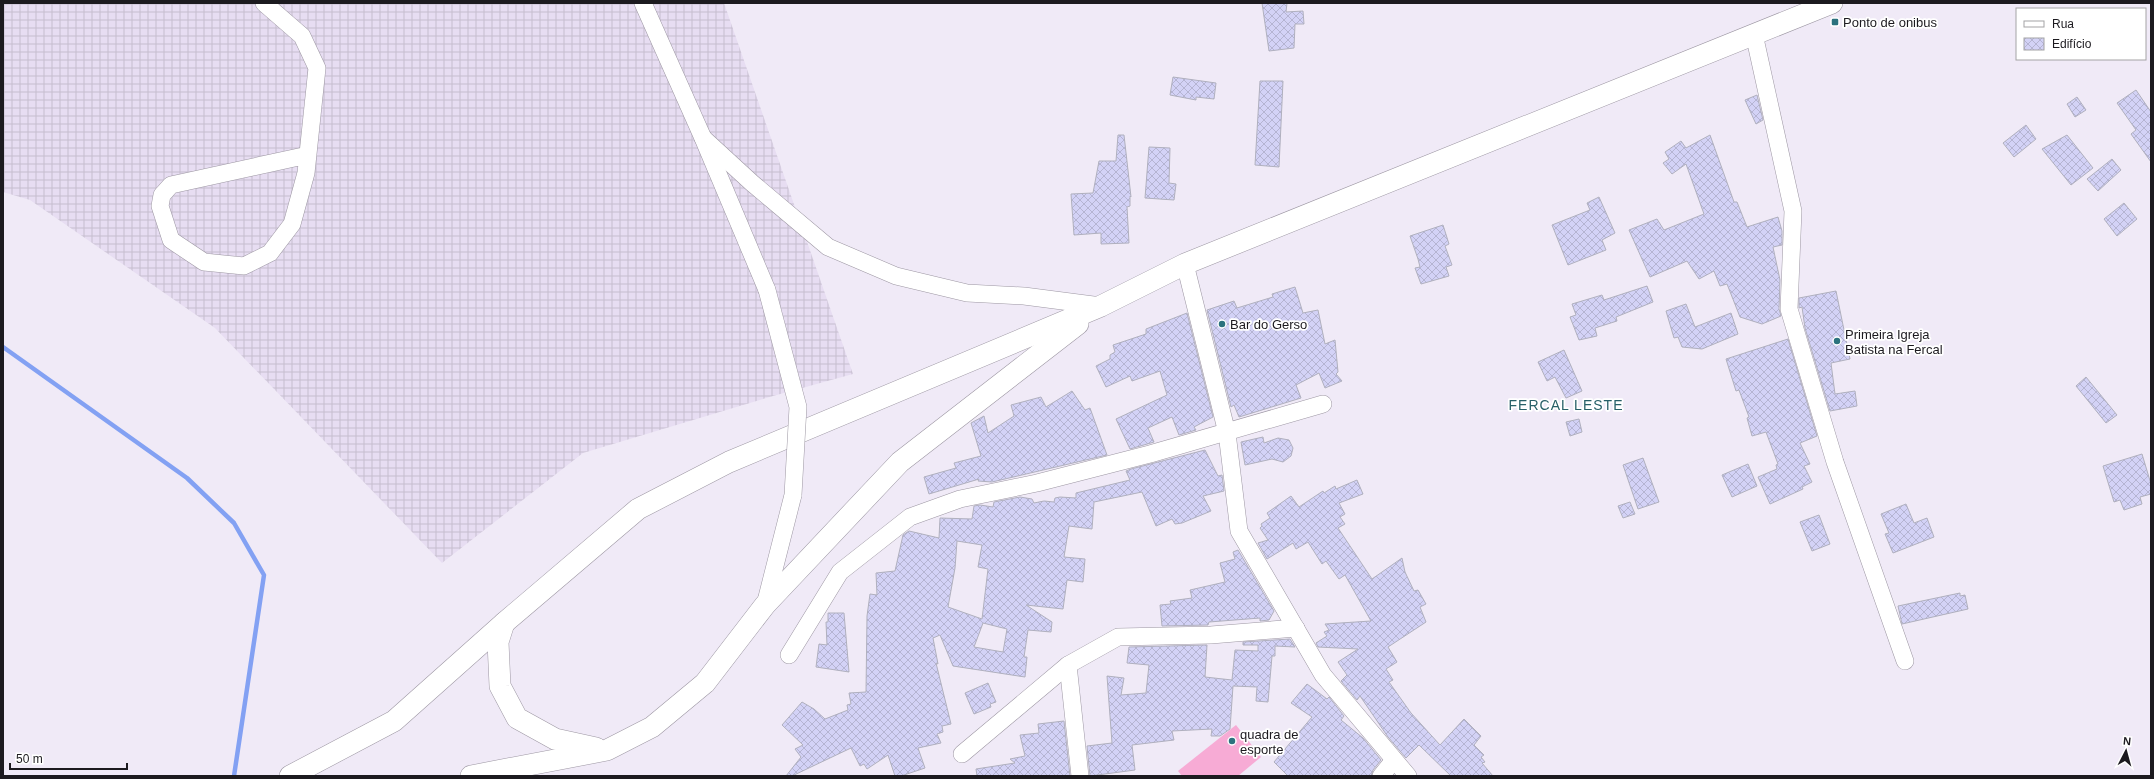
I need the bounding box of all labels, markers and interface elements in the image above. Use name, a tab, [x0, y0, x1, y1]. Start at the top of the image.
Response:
legend	[2016, 8, 2146, 60]
place label: Ponto de onibus	[1843, 15, 1937, 30]
marker: Ponto de onibus	[1830, 17, 1840, 27]
text: Rua	[2052, 17, 2074, 31]
text: Edifício	[2052, 37, 2092, 51]
place label: Bar do Gerso	[1230, 317, 1307, 332]
marker: Bar do Gerso	[1217, 319, 1227, 329]
place label: Primeira Igreja Batista na Fercal	[1845, 327, 1943, 357]
marker: Primeira Igreja Batista na Fercal	[1832, 336, 1842, 346]
district label: FERCAL LESTE	[1509, 397, 1623, 413]
place label: quadra de esporte	[1240, 727, 1299, 757]
north arrow	[2106, 731, 2146, 771]
text: N	[2122, 735, 2132, 747]
marker: quadra de esporte	[1227, 736, 1237, 746]
scale bar	[10, 745, 127, 771]
text: 50 m	[16, 752, 43, 766]

